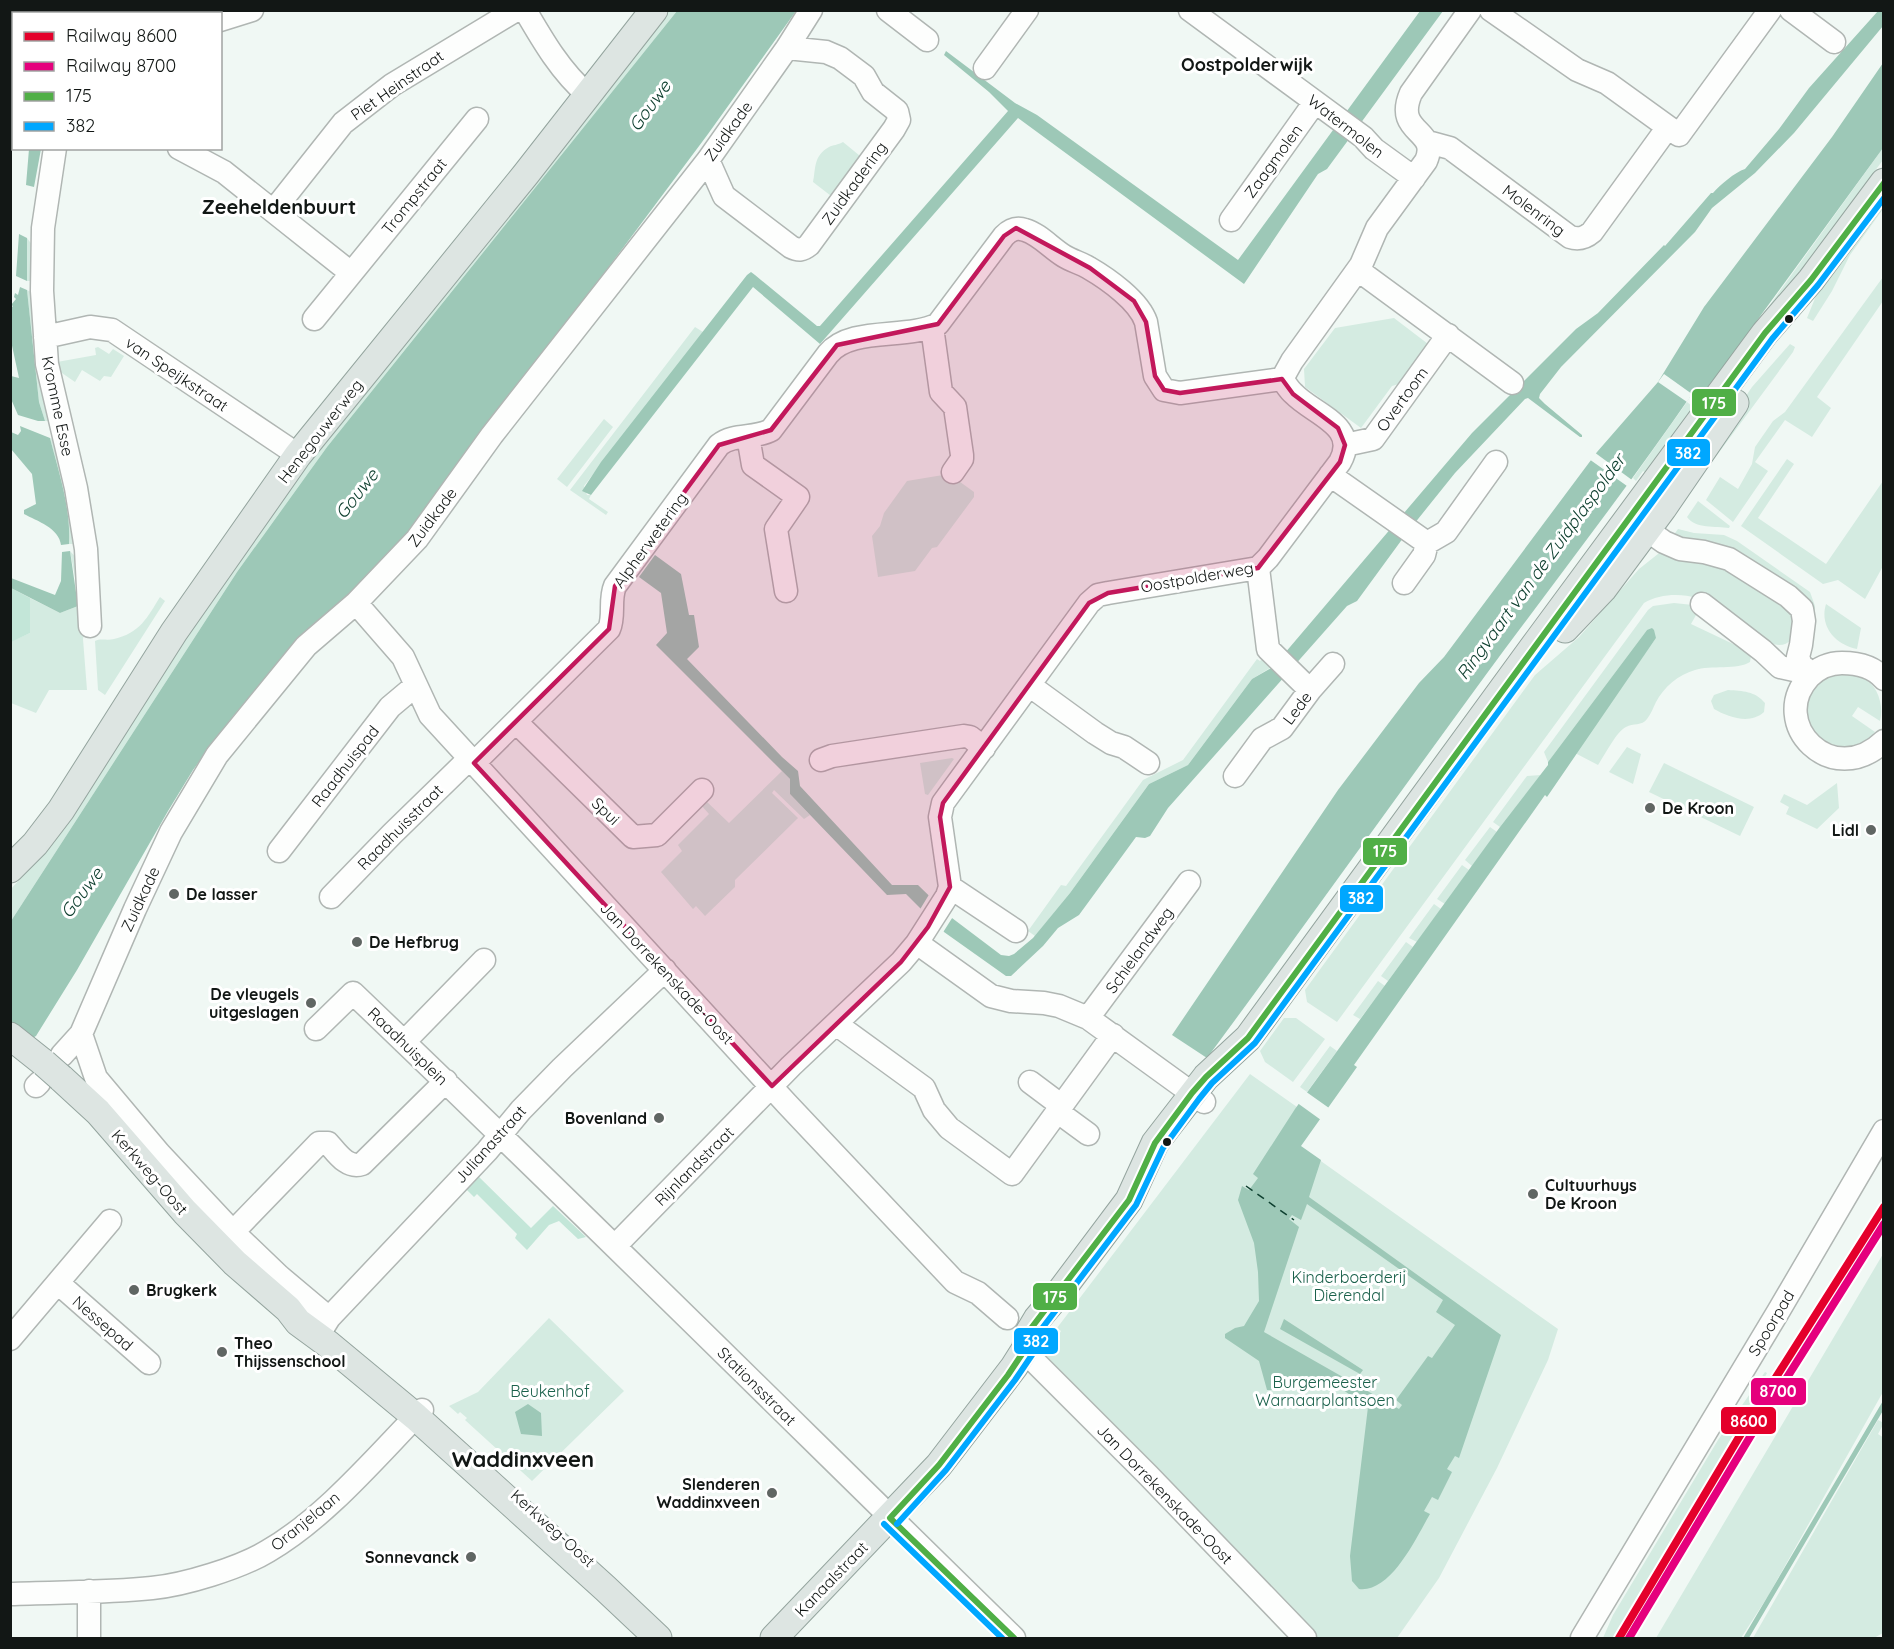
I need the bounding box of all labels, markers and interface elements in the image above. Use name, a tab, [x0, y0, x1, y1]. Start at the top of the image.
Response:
legend	[12, 12, 222, 150]
text: Railway 8600	[66, 24, 177, 47]
street label: Piet Heinstraat	[347, 46, 447, 124]
district label: Oostpolderwijk	[1181, 53, 1313, 76]
text: Railway 8700	[66, 54, 176, 77]
water label: Gouwe	[623, 75, 676, 136]
text: 175	[66, 84, 92, 107]
street label: Watermolen	[1304, 90, 1388, 162]
street label: Zuidkade	[700, 97, 756, 165]
text: 382	[66, 114, 95, 137]
street label: Zaagmolen	[1240, 120, 1306, 202]
street label: Zuidkadering	[817, 137, 891, 229]
street label: Trompstraat	[377, 154, 451, 238]
street label: Molenring	[1499, 180, 1569, 240]
district label: Zeeheldenbuurt	[202, 194, 356, 219]
unlabelled marker	[1783, 313, 1795, 325]
street label: van Speijkstraat	[122, 332, 232, 416]
street label: Kromme Esse	[38, 354, 78, 458]
street label: Overtoom	[1372, 363, 1432, 435]
street label: Henegouwerweg	[273, 375, 367, 487]
line badge: 175	[1691, 388, 1737, 417]
text: 175	[1702, 393, 1726, 413]
line badge: 382	[1666, 438, 1711, 467]
text: 382	[1675, 443, 1701, 463]
water label: Ringvaart van de Zuidplaspolder	[1451, 448, 1631, 684]
water label: Gouwe	[330, 463, 384, 523]
street label: Zuidkade	[403, 483, 461, 551]
street label: Alpherwetering	[609, 488, 691, 592]
street label: Oostpolderweg	[1139, 557, 1255, 597]
street label: Lede	[1278, 687, 1316, 729]
street label: Raadhuispad	[307, 721, 383, 811]
street label: Raadhuisstraat	[353, 780, 447, 874]
street label: Spui	[588, 793, 624, 829]
place label: De Kroon	[1662, 798, 1734, 818]
marker: De Kroon	[1643, 801, 1657, 815]
place label: Lidl	[1832, 820, 1859, 840]
marker: Lidl	[1864, 823, 1878, 837]
line badge: 175	[1362, 837, 1408, 866]
text: 175	[1373, 841, 1397, 861]
water label: Gouwe	[55, 862, 109, 923]
street label: Zuidkade	[116, 863, 164, 935]
place label: De lasser	[186, 884, 258, 904]
line badge: 382	[1339, 884, 1384, 913]
marker: De lasser	[167, 887, 181, 901]
text: 382	[1348, 888, 1374, 908]
street label: Jan Dorrekenskade-Oost	[596, 898, 738, 1048]
street label: Schielandweg	[1101, 903, 1177, 997]
place label: De Hefbrug	[369, 932, 459, 952]
marker: De Hefbrug	[350, 935, 364, 949]
place label: De vleugels uitgeslagen	[209, 984, 299, 1022]
marker: De vleugels uitgeslagen	[304, 996, 318, 1010]
street label: Raadhuisplein	[364, 1003, 452, 1089]
street label: Julianastraat	[450, 1101, 530, 1187]
place label: Bovenland	[565, 1108, 647, 1128]
marker: Bovenland	[652, 1111, 666, 1125]
street label: Rijnlandstraat	[650, 1122, 738, 1210]
street label: Kerkweg-Oost	[108, 1125, 192, 1219]
unlabelled marker	[1161, 1136, 1173, 1148]
place label: Cultuurhuys De Kroon	[1545, 1175, 1637, 1213]
marker: Cultuurhuys De Kroon	[1526, 1187, 1540, 1201]
park label: Kinderboerderij Dierendal	[1291, 1267, 1407, 1305]
place label: Brugkerk	[146, 1280, 217, 1300]
line badge: 175	[1032, 1282, 1078, 1311]
marker: Brugkerk	[127, 1283, 141, 1297]
street label: Spoorpad	[1744, 1286, 1798, 1360]
text: 175	[1043, 1287, 1067, 1307]
street label: Nessepad	[69, 1291, 137, 1355]
line badge: 382	[1013, 1327, 1059, 1355]
text: 382	[1023, 1331, 1049, 1351]
place label: Theo Thijssenschool	[234, 1333, 346, 1371]
street label: Stationsstraat	[713, 1342, 801, 1430]
marker: Theo Thijssenschool	[215, 1345, 229, 1359]
park label: Burgemeester Warnaarplantsoen	[1255, 1372, 1395, 1410]
line badge: 8700	[1750, 1377, 1807, 1406]
park label: Beukenhof	[510, 1381, 590, 1401]
text: 8700	[1759, 1381, 1797, 1401]
line badge: 8600	[1720, 1406, 1777, 1435]
text: 8600	[1730, 1411, 1768, 1431]
street label: Jan Dorrekenskade-Oost	[1093, 1420, 1237, 1568]
district label: Waddinxveen	[452, 1445, 594, 1473]
place label: Slenderen Waddinxveen	[656, 1474, 760, 1512]
street label: Kerkweg-Oost	[507, 1485, 599, 1571]
marker: Slenderen Waddinxveen	[765, 1486, 779, 1500]
street label: Oranjelaan	[266, 1487, 344, 1555]
street label: Kanaalstraat	[790, 1537, 872, 1621]
place label: Sonnevanck	[365, 1547, 459, 1567]
marker: Sonnevanck	[464, 1550, 478, 1564]

